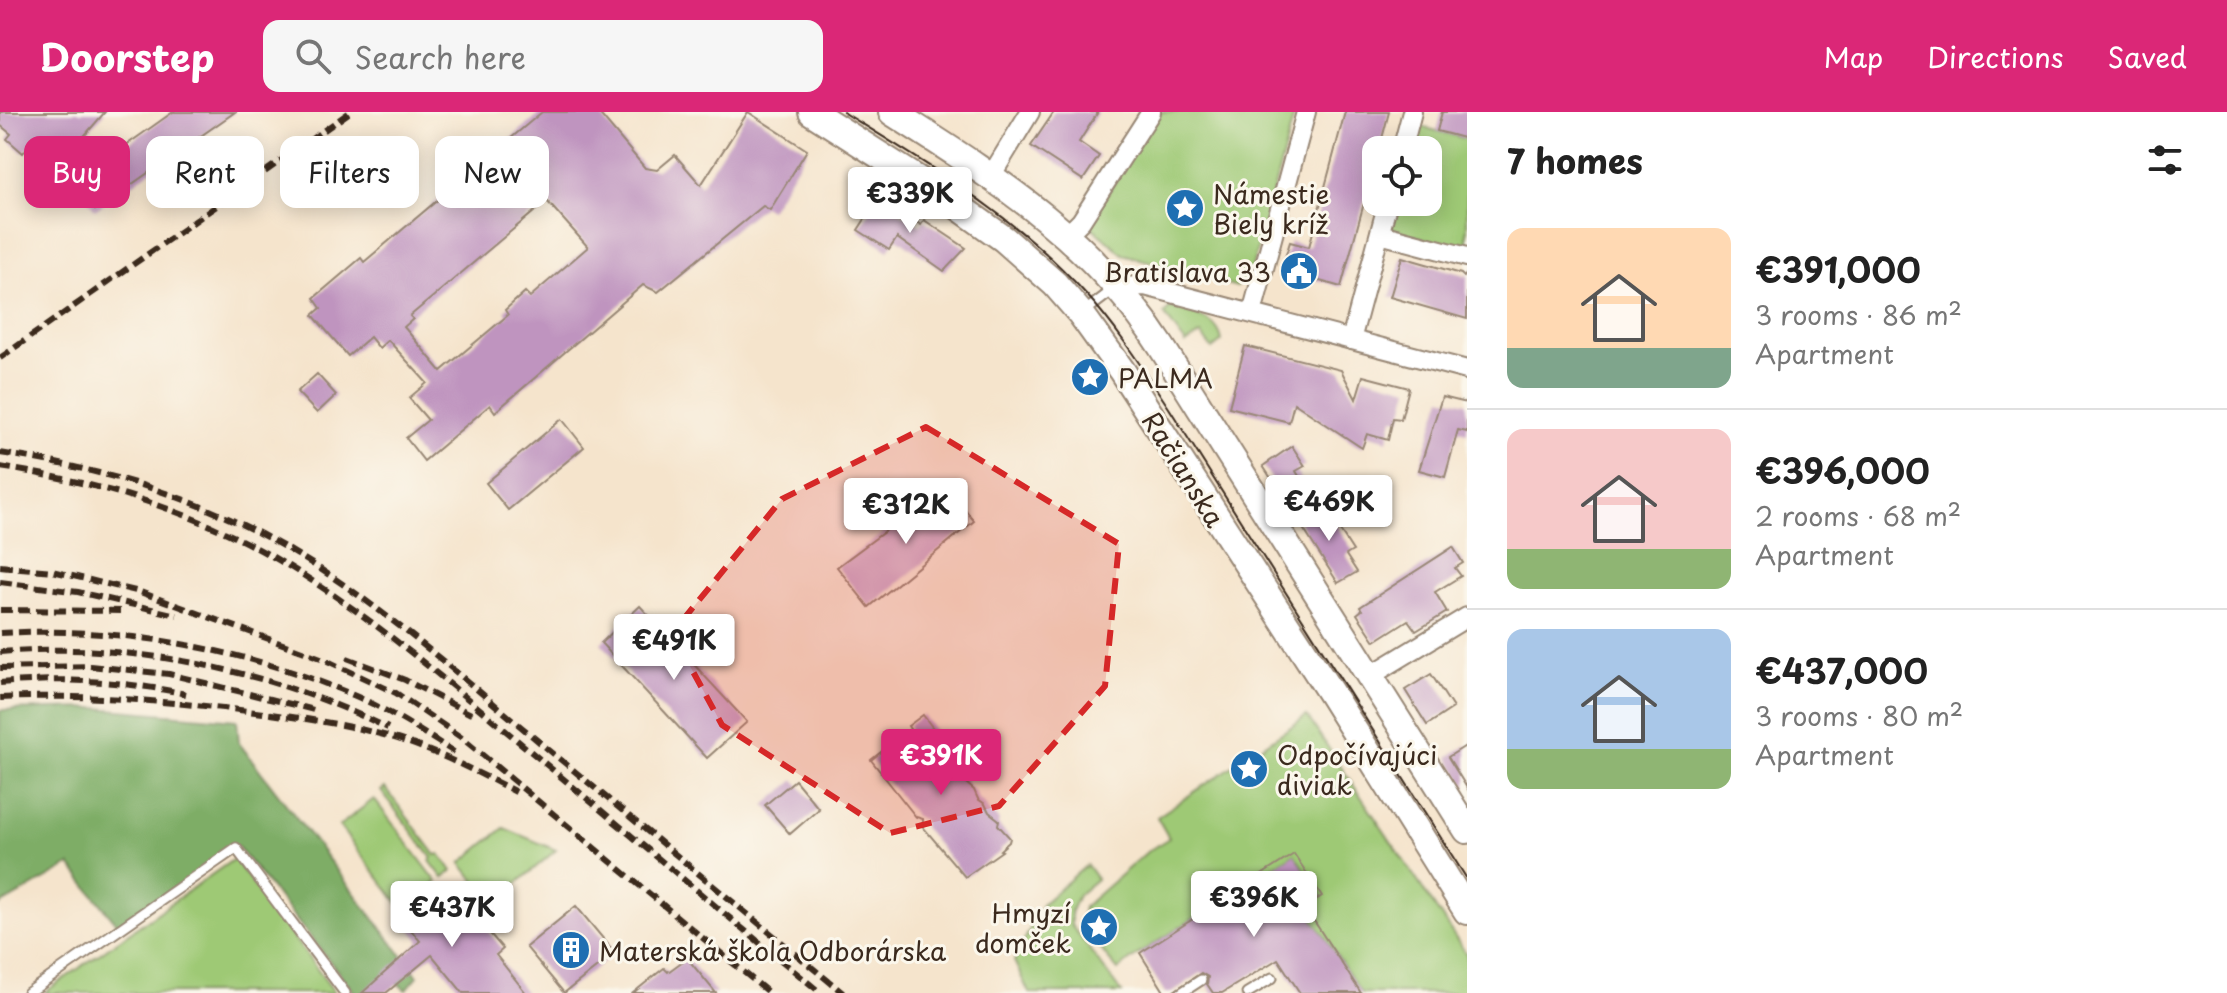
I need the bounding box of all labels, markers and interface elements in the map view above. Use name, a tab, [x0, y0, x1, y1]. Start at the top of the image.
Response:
search box	[263, 20, 823, 92]
text: Doorstep	[40, 28, 215, 85]
icon: search	[291, 34, 335, 78]
text: Search here	[355, 34, 526, 79]
text: Map	[1824, 35, 1883, 78]
text: Directions	[1927, 35, 2064, 78]
text: Saved	[2108, 35, 2187, 78]
text: 7 homes	[1507, 134, 1643, 186]
chip: Buy	[24, 136, 130, 208]
chip: Rent	[146, 136, 264, 208]
chip: Filters	[280, 136, 419, 208]
chip: New	[435, 136, 549, 208]
map controls	[1362, 136, 1442, 216]
button: locate	[1362, 136, 1442, 216]
icon: filters	[2143, 138, 2187, 182]
pin: €339K	[854, 167, 966, 235]
text: €339K	[866, 173, 954, 212]
place label: Námestie Biely kríž	[1213, 174, 1329, 243]
place icon: Námestie Biely kríž	[1164, 187, 1206, 229]
text: €391,000	[1755, 243, 1921, 295]
public building icon: Bratislava 33	[1278, 250, 1320, 292]
place label: Bratislava 33	[1103, 252, 1271, 291]
icon: home	[1571, 260, 1667, 356]
text: 3 rooms · 86 m²	[1755, 295, 1962, 334]
text: Apartment	[1755, 334, 1894, 373]
place icon: PALMA	[1069, 356, 1111, 398]
place label: PALMA	[1118, 358, 1213, 397]
street label: Račianska	[1133, 404, 1235, 535]
text: €396,000	[1755, 444, 1930, 496]
icon: home	[1571, 461, 1667, 557]
pin: €469K	[1273, 475, 1385, 543]
pin: €312K	[850, 478, 962, 546]
text: €469K	[1283, 481, 1375, 520]
text: €312K	[862, 484, 950, 523]
text: 2 rooms · 68 m²	[1755, 496, 1961, 535]
text: Apartment	[1755, 535, 1894, 574]
pin: €491K	[618, 614, 730, 682]
text: €491K	[632, 620, 716, 659]
text: €437,000	[1755, 644, 1928, 696]
icon: home	[1571, 661, 1667, 757]
text: 3 rooms · 80 m²	[1755, 696, 1963, 735]
pin: €391K	[885, 729, 997, 797]
text: €391K	[899, 735, 983, 774]
place label: Odpočívajúci diviak	[1277, 735, 1437, 804]
text: Apartment	[1755, 735, 1894, 774]
place icon: Odpočívajúci diviak	[1228, 748, 1270, 790]
pin: €396K	[1198, 871, 1310, 939]
text: €396K	[1209, 877, 1299, 916]
pin: €437K	[396, 881, 508, 949]
text: €437K	[409, 887, 495, 926]
place label: Hmyzí domček	[975, 893, 1071, 962]
place icon: Hmyzí domček	[1078, 906, 1120, 948]
building icon: Materská škola Odborárska	[550, 929, 592, 971]
place label: Materská škola Odborárska	[599, 931, 947, 970]

